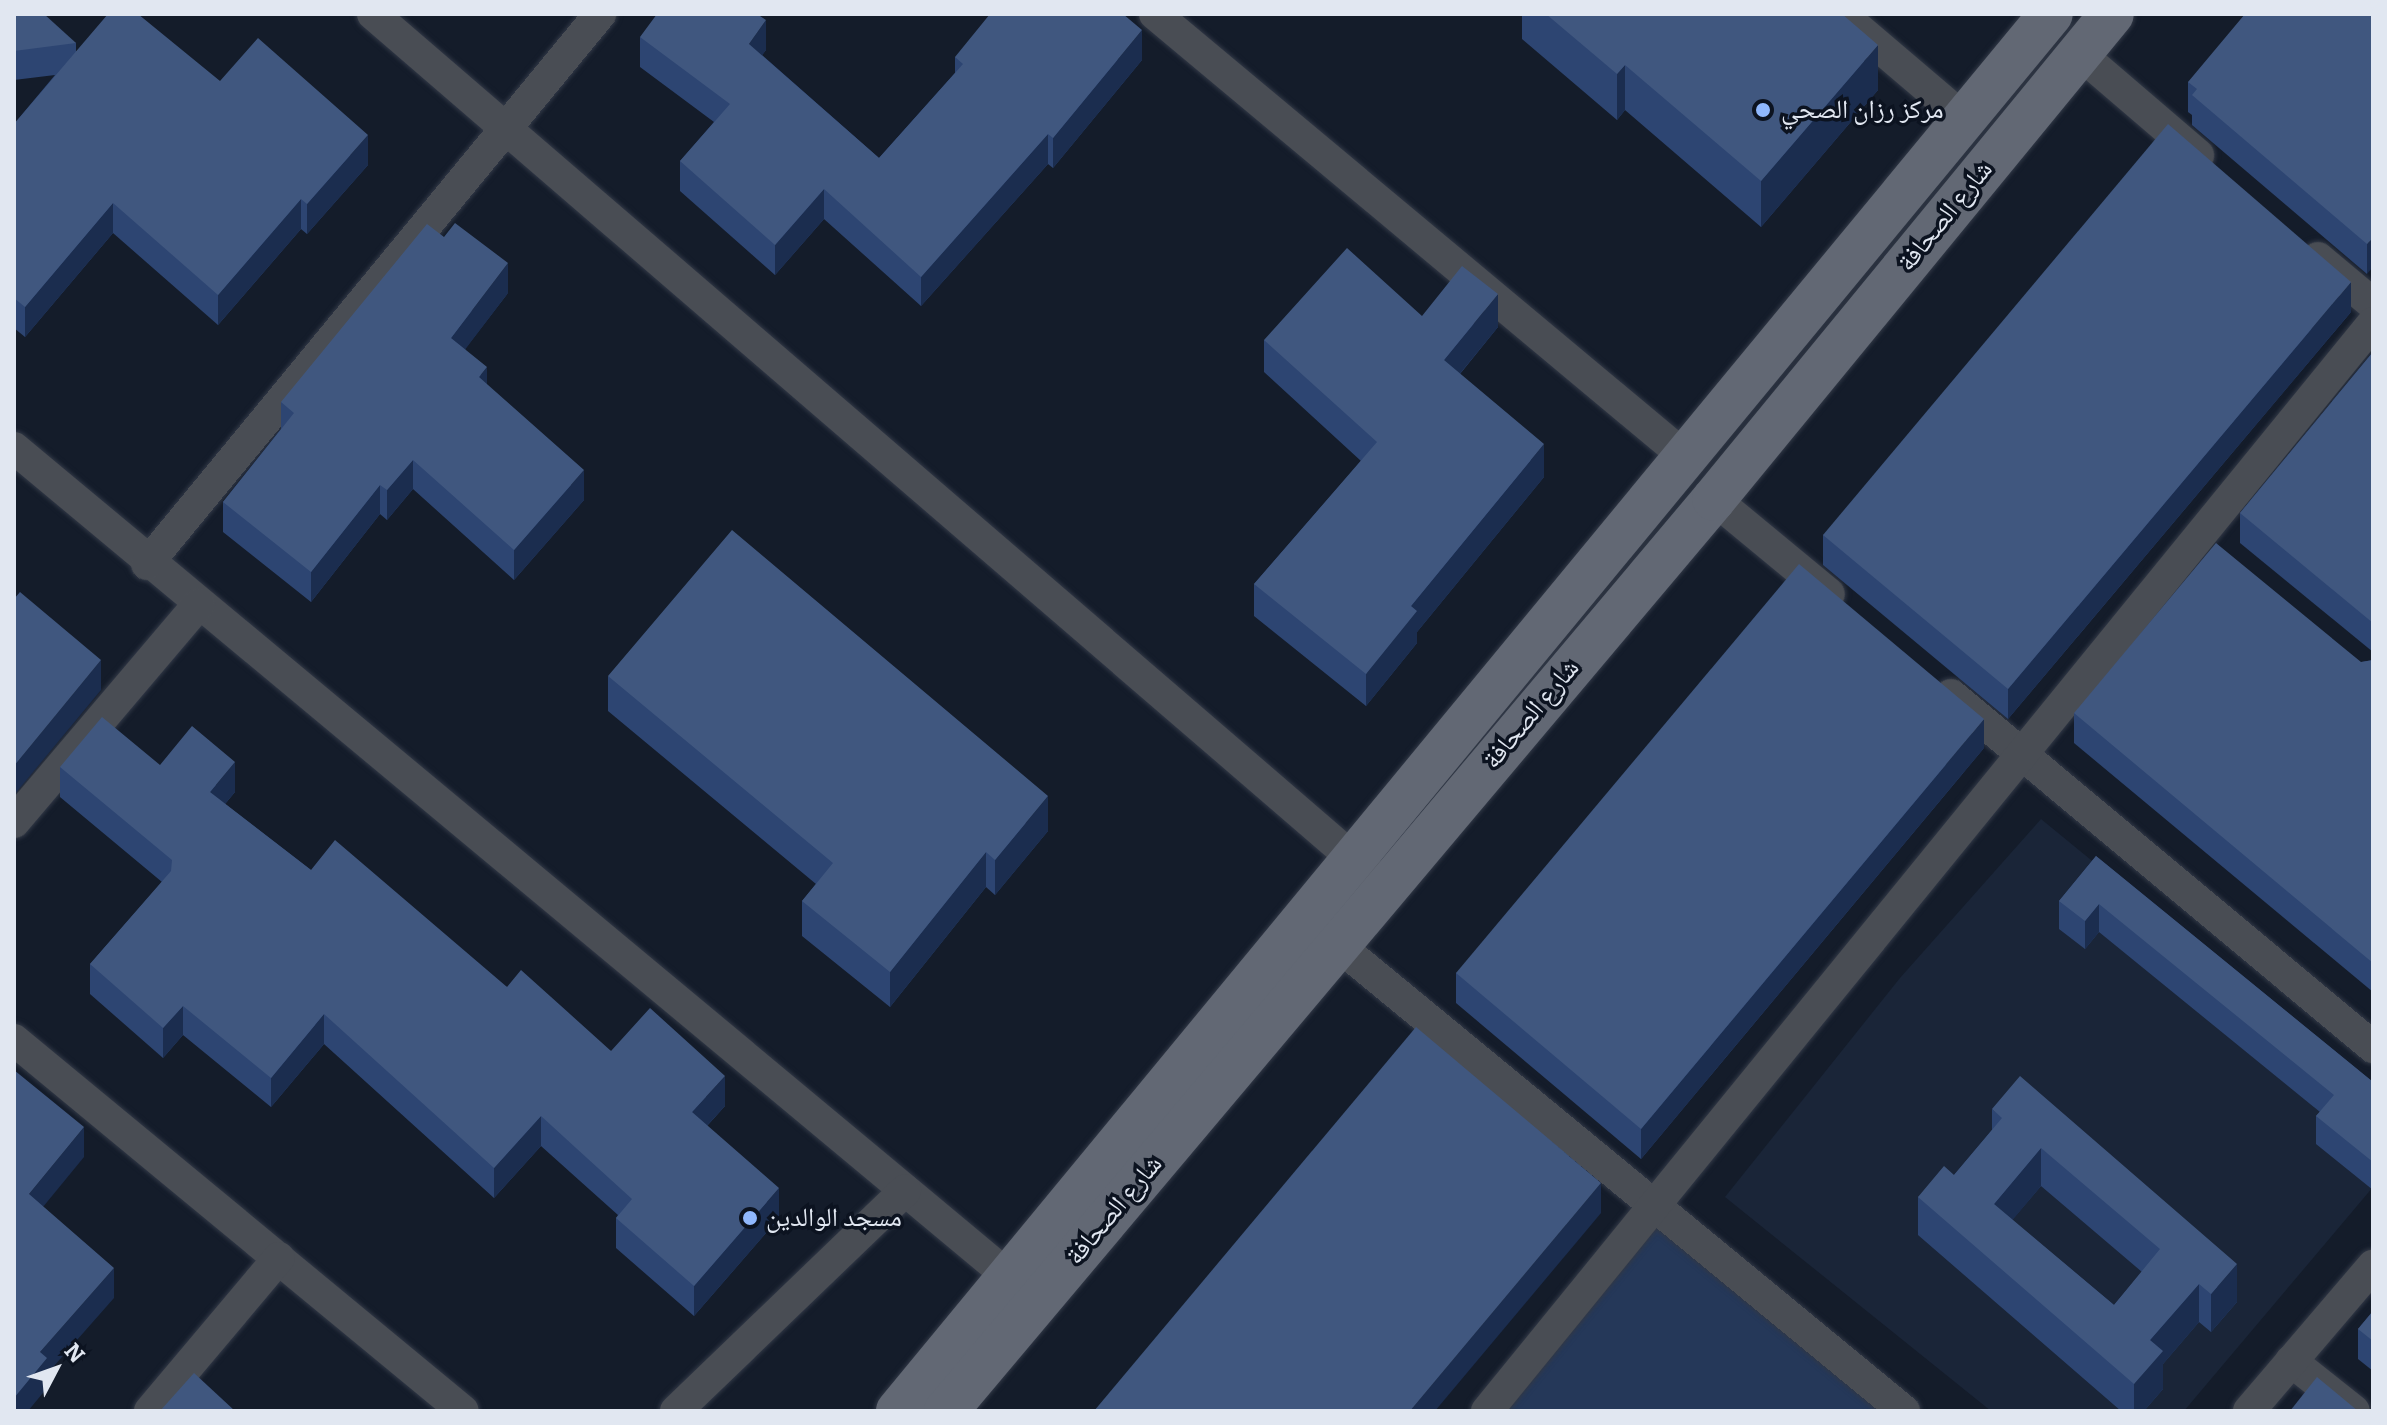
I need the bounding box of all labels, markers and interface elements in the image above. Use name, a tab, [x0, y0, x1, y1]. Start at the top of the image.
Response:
place label: مركز رزان الصحي	[1781, 94, 1944, 126]
marker: مركز رزان الصحي	[1752, 99, 1774, 121]
street label: شارع الصحافة	[1891, 154, 1999, 278]
street label: شارع الصحافة	[1476, 653, 1586, 775]
street label: شارع الصحافة	[1059, 1149, 1169, 1271]
place label: مسجد الوالدين	[766, 1202, 902, 1234]
marker: مسجد الوالدين	[741, 1209, 759, 1227]
north arrow	[16, 1329, 96, 1409]
text: N	[59, 1338, 90, 1368]

